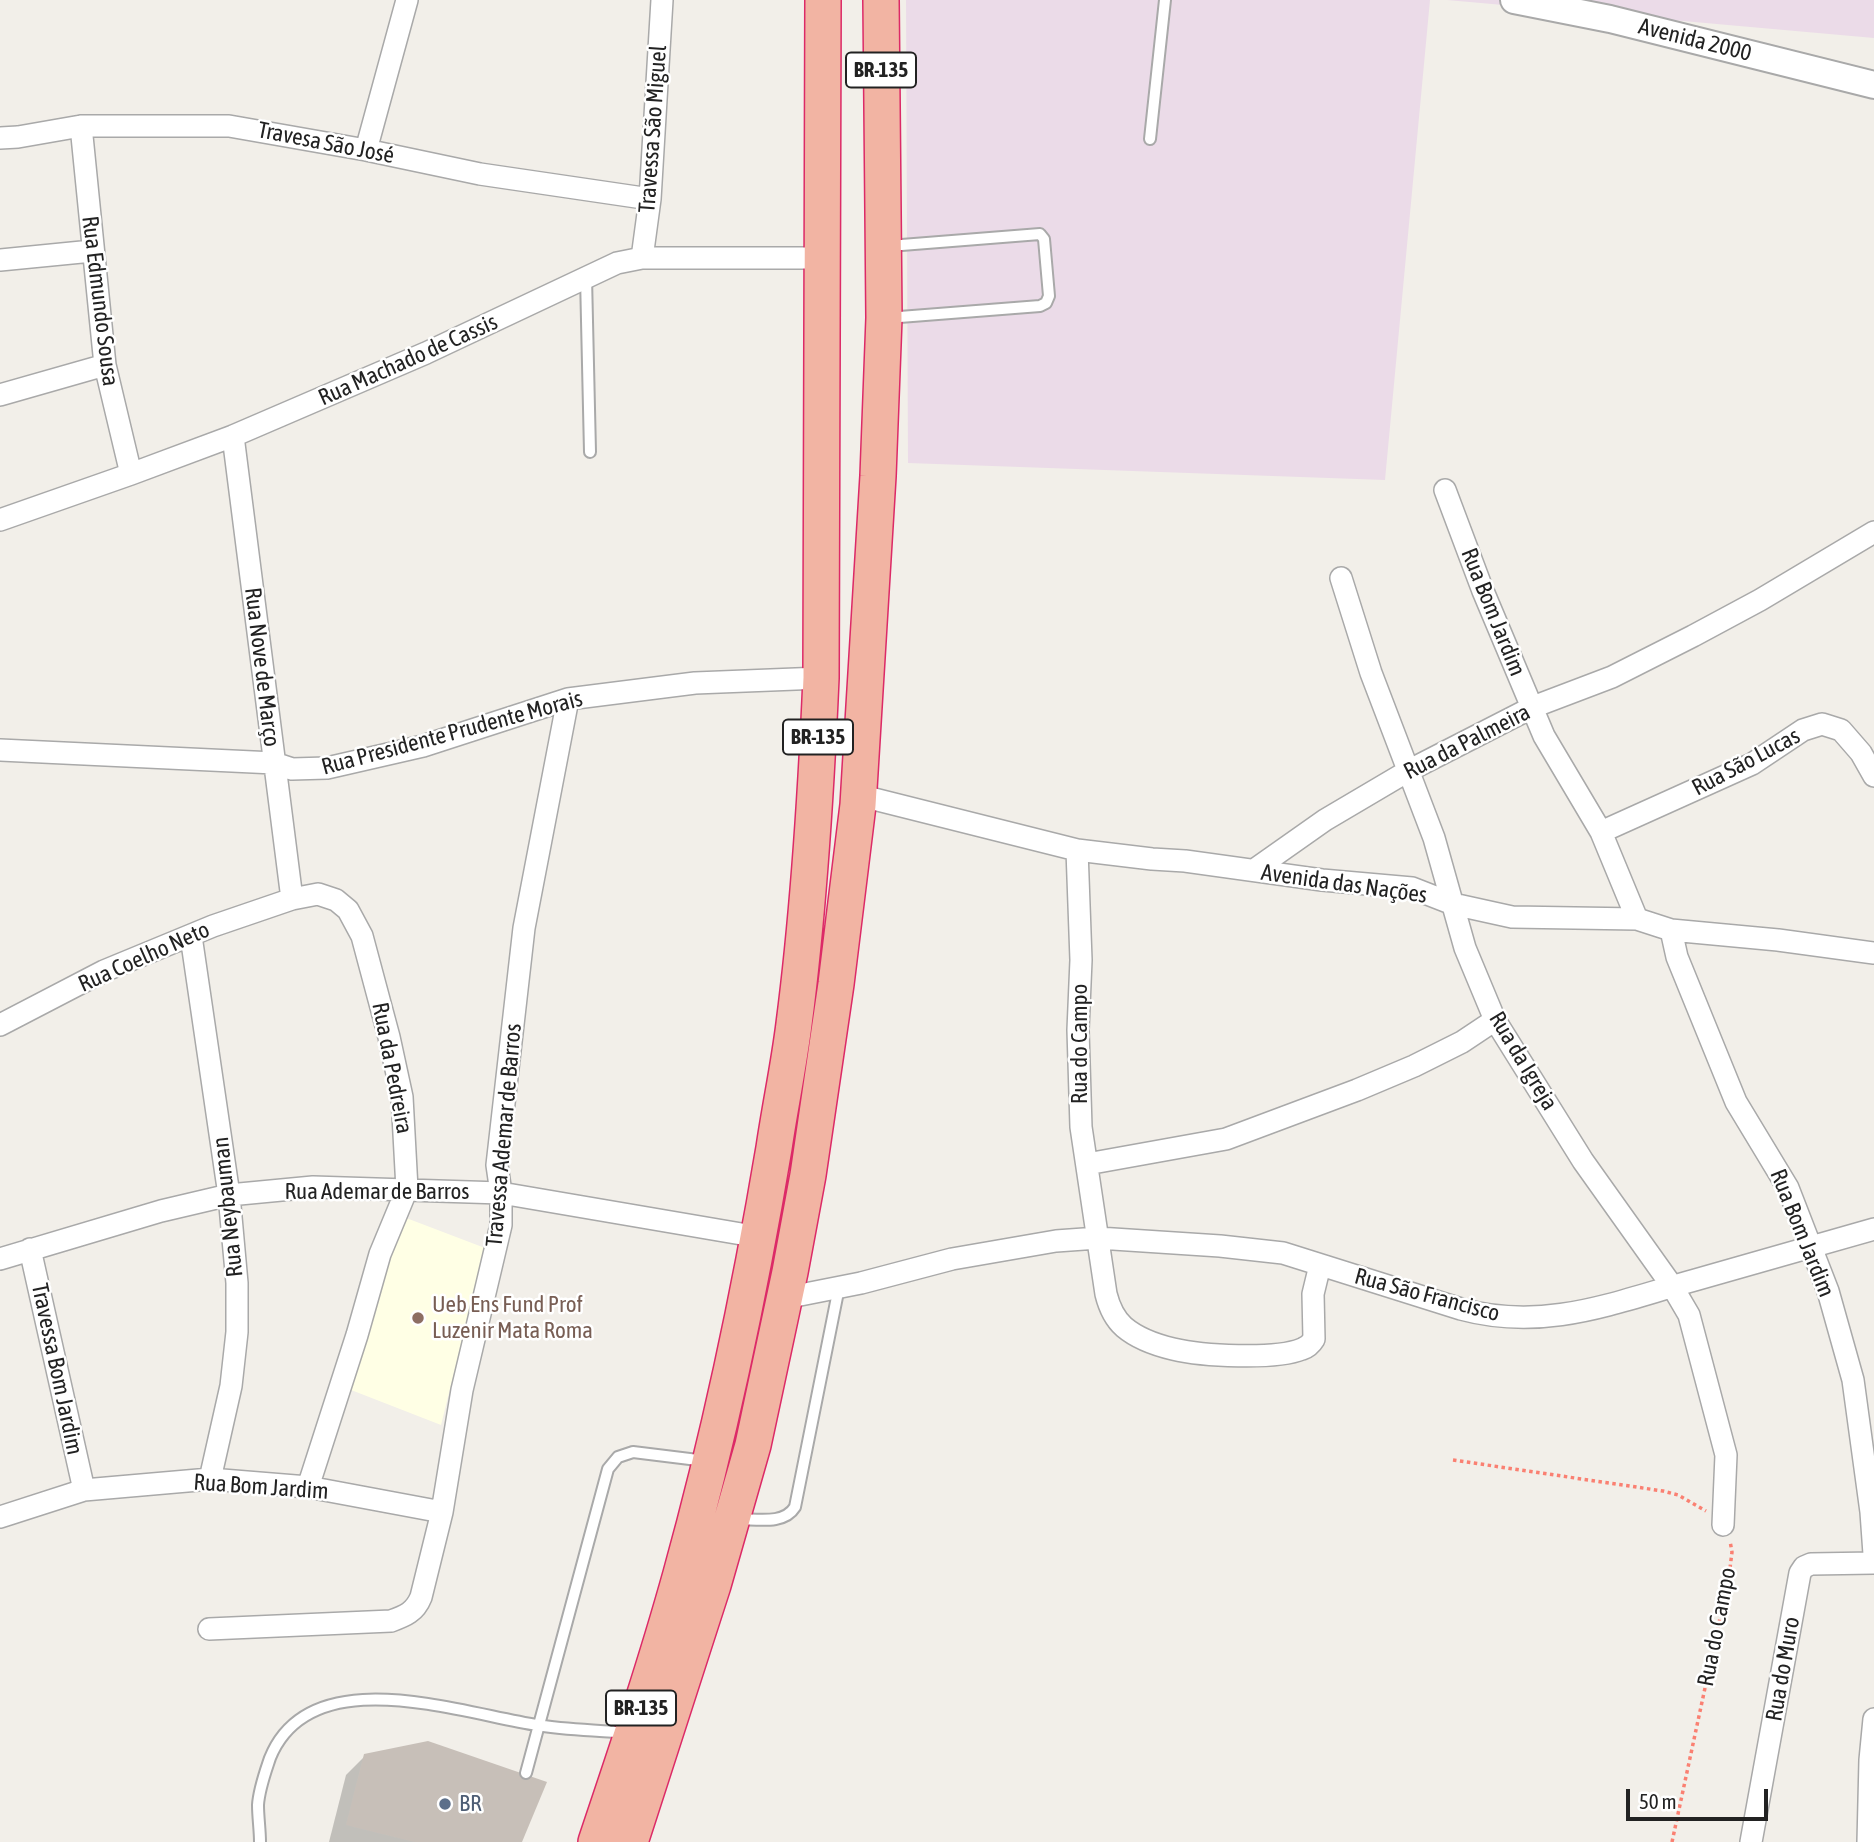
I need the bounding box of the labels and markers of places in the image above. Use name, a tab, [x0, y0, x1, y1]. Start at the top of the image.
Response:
place label: Ueb Ens Fund Prof Luzenir Mata Roma	[432, 1291, 593, 1345]
marker: Ueb Ens Fund Prof Luzenir Mata Roma	[410, 1310, 426, 1326]
place label: BR	[459, 1790, 481, 1818]
marker: BR	[437, 1796, 453, 1812]

